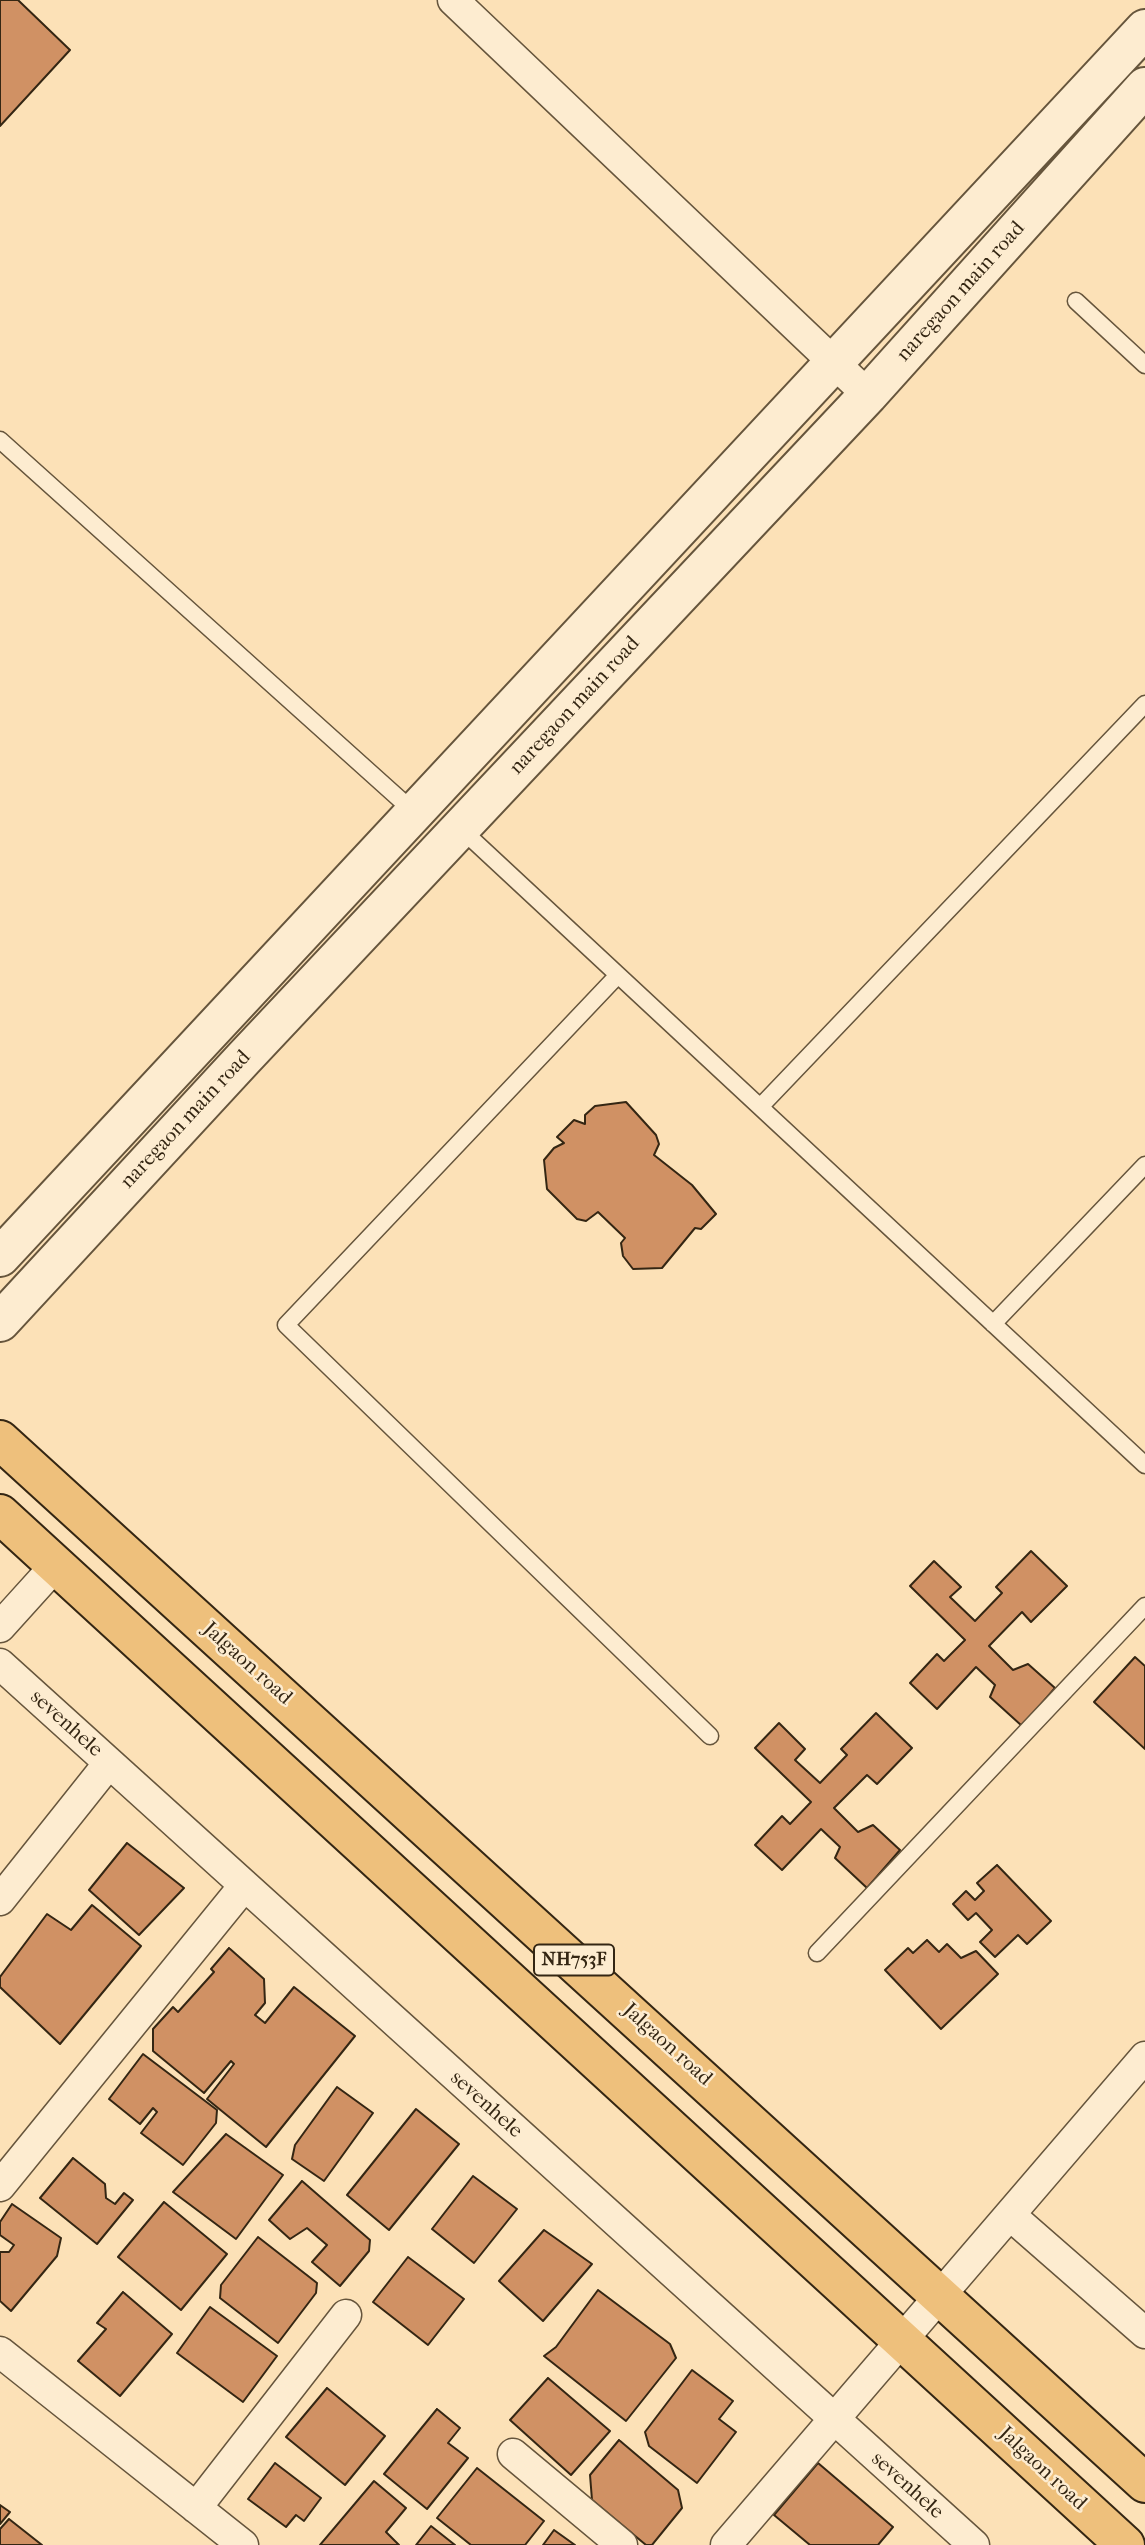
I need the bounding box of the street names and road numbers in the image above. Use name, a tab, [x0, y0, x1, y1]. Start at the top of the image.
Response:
street label: naregaon main road	[891, 217, 1031, 367]
street label: naregaon main road	[504, 632, 646, 780]
street label: naregaon main road	[115, 1046, 257, 1194]
street label: Jalgaon road	[197, 1617, 297, 1711]
street label: sevenhele	[25, 1685, 107, 1763]
road number: NH753F	[534, 1944, 614, 1976]
street label: Jalgaon road	[617, 1998, 717, 2092]
street label: sevenhele	[445, 2066, 527, 2144]
street label: Jalgaon road	[993, 2422, 1091, 2516]
street label: sevenhele	[866, 2447, 948, 2525]

